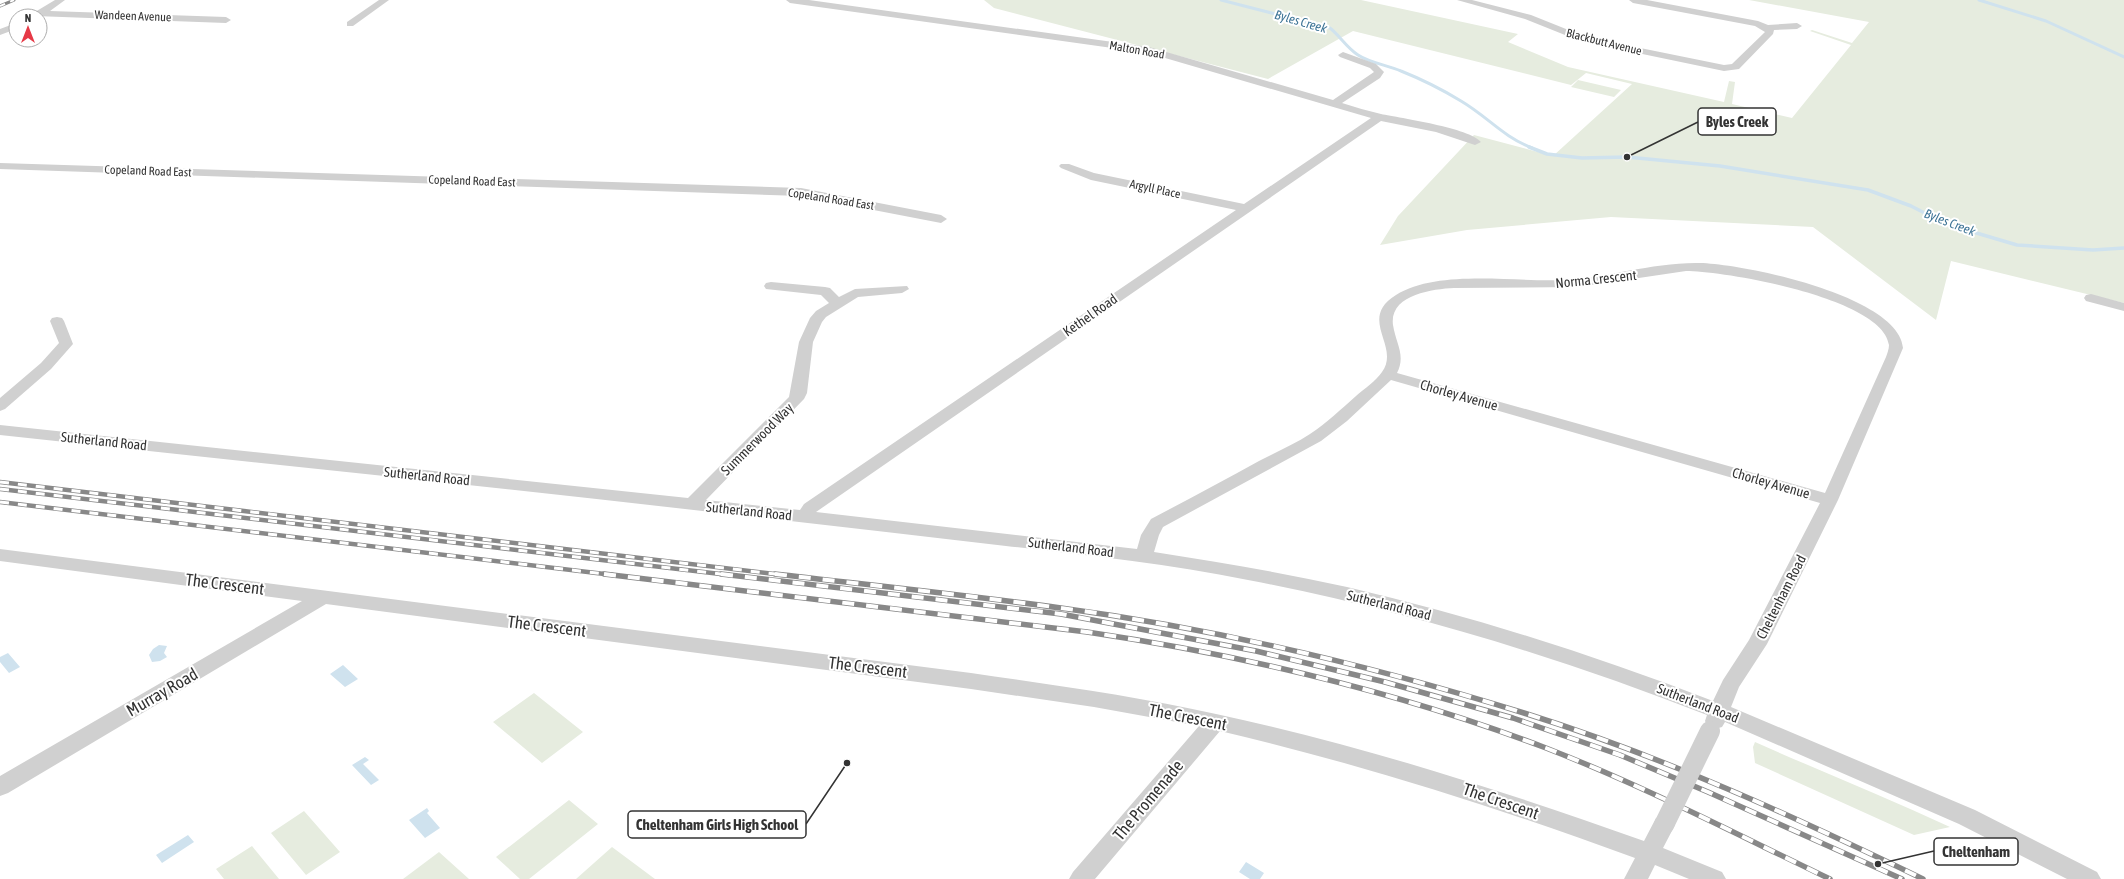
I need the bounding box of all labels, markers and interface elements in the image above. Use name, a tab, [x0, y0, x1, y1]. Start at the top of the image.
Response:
water label: Byles Creek	[1273, 7, 1329, 36]
north arrow	[8, 8, 48, 48]
street label: Wandeen Avenue	[94, 8, 172, 24]
text: N	[25, 12, 31, 24]
street label: Blackbutt Avenue	[1565, 26, 1643, 58]
street label: Malton Road	[1108, 38, 1166, 62]
callout: Byles Creek	[1698, 108, 1776, 135]
text: Byles Creek	[1706, 113, 1769, 130]
street label: Copeland Road East	[104, 162, 192, 180]
street label: Copeland Road East	[428, 172, 516, 190]
street label: Argyll Place	[1128, 177, 1182, 201]
street label: Copeland Road East	[787, 185, 876, 213]
water label: Byles Creek	[1922, 206, 1978, 239]
street label: Norma Crescent	[1555, 267, 1637, 291]
street label: Kethel Road	[1060, 291, 1120, 339]
street label: Chorley Avenue	[1418, 376, 1500, 414]
street label: Summerwood Way	[718, 400, 796, 478]
street label: Sutherland Road	[60, 429, 148, 453]
street label: Sutherland Road	[383, 464, 471, 488]
street label: Chorley Avenue	[1730, 464, 1812, 502]
street label: Sutherland Road	[705, 499, 793, 523]
street label: Sutherland Road	[1027, 534, 1115, 560]
street label: Cheltenham Road	[1753, 552, 1809, 642]
street label: The Crescent	[185, 569, 265, 599]
street label: Sutherland Road	[1345, 587, 1433, 623]
street label: The Crescent	[507, 611, 587, 641]
street label: The Crescent	[828, 652, 908, 682]
street label: Murray Road	[123, 664, 201, 720]
street label: Sutherland Road	[1655, 680, 1741, 726]
street label: The Crescent	[1147, 700, 1229, 734]
street label: The Promenade	[1109, 756, 1188, 844]
street label: The Crescent	[1460, 779, 1542, 823]
callout: Cheltenham Girls High School	[628, 811, 806, 838]
text: Cheltenham Girls High School	[636, 816, 799, 833]
callout: Cheltenham	[1934, 838, 2018, 865]
text: Cheltenham	[1942, 843, 2010, 860]

